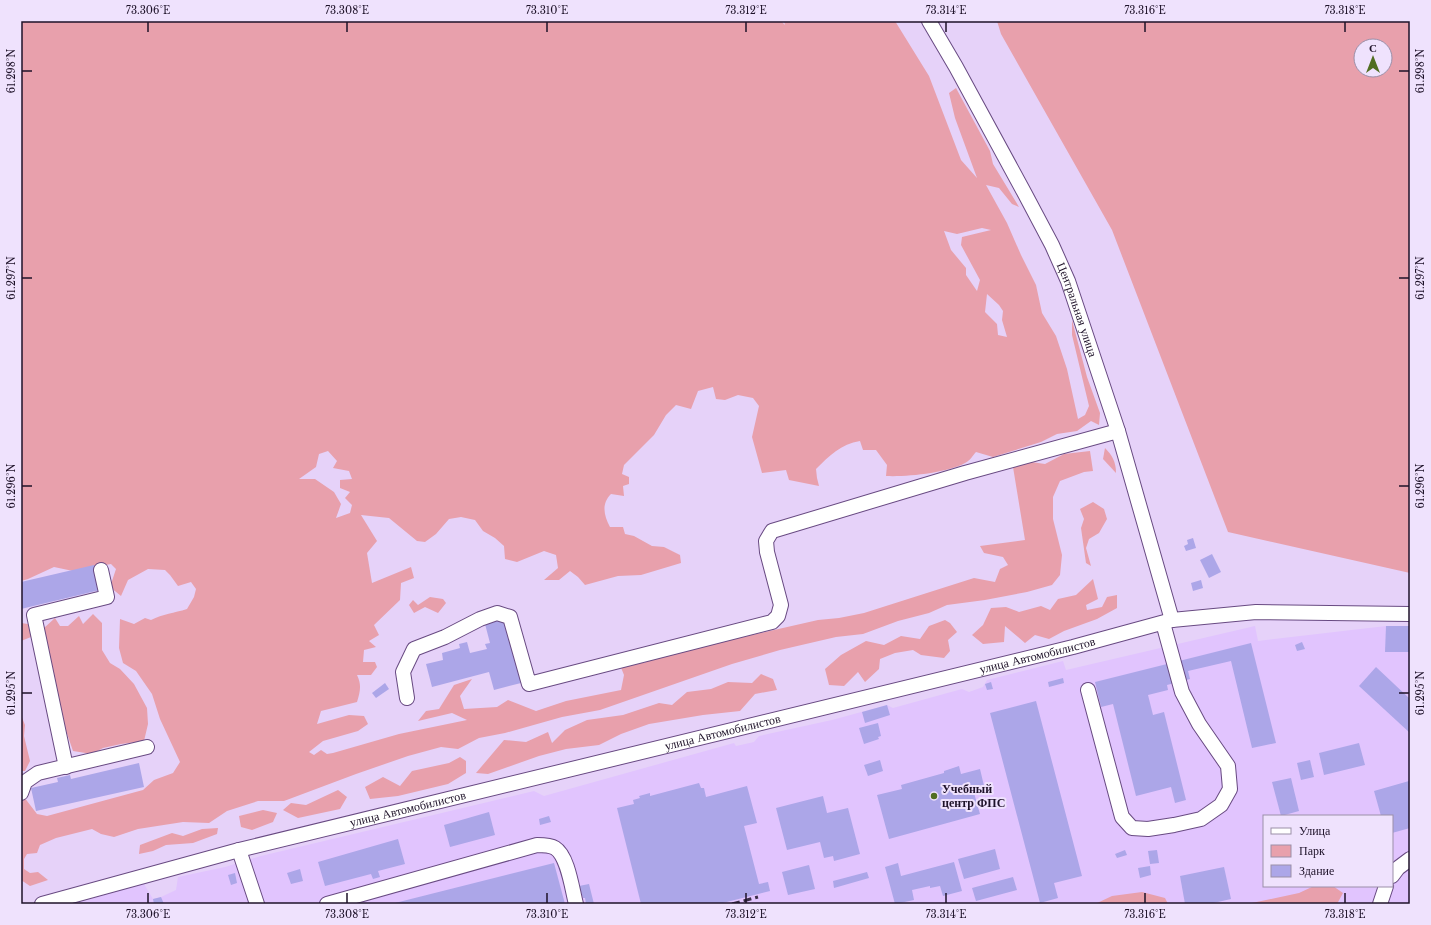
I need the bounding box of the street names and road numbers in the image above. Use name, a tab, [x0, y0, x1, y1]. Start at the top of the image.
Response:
street label: Центральная улица	[1054, 260, 1101, 359]
street label: улица Автомобилистов	[978, 633, 1097, 676]
street label: улица Автомобилистов	[663, 710, 782, 753]
street label: улица Автомобилистов	[348, 787, 467, 830]

